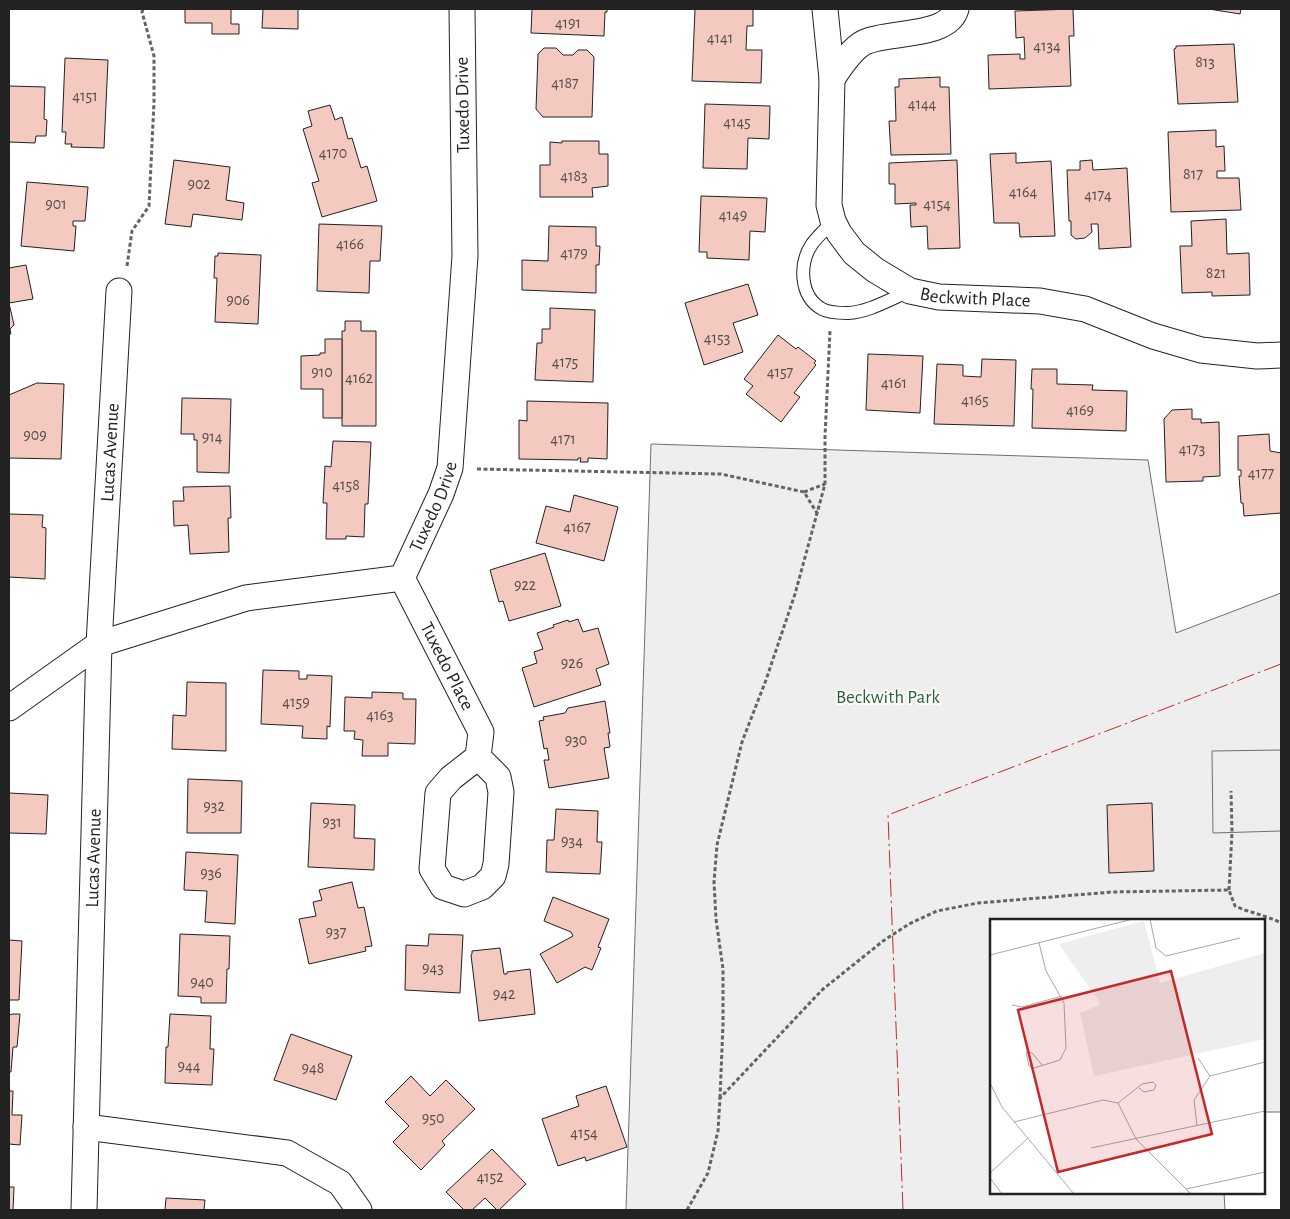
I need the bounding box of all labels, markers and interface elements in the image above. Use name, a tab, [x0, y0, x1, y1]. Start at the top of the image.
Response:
house number: 4191	[555, 15, 581, 31]
house number: 4141	[707, 30, 733, 46]
house number: 4134	[1033, 38, 1061, 54]
house number: 813	[1195, 54, 1215, 70]
street label: Tuxedo Drive	[453, 57, 473, 153]
house number: 4187	[551, 75, 579, 91]
house number: 4151	[72, 88, 98, 104]
house number: 4144	[908, 96, 937, 112]
house number: 4145	[723, 114, 751, 130]
house number: 4170	[319, 145, 347, 161]
house number: 817	[1183, 166, 1203, 182]
house number: 4183	[560, 168, 588, 184]
house number: 902	[187, 176, 211, 192]
house number: 4164	[1009, 184, 1038, 200]
house number: 4174	[1084, 187, 1112, 203]
house number: 901	[45, 196, 67, 212]
house number: 4154	[923, 196, 951, 212]
house number: 4149	[719, 207, 747, 223]
house number: 4166	[336, 236, 364, 252]
house number: 4179	[560, 245, 588, 261]
house number: 821	[1206, 265, 1226, 281]
street label: Beckwith Place	[918, 284, 1031, 310]
house number: 906	[226, 292, 250, 308]
house number: 4153	[704, 330, 730, 346]
house number: 4175	[552, 354, 578, 370]
house number: 910	[311, 364, 333, 380]
house number: 4157	[767, 364, 794, 380]
house number: 4162	[345, 370, 373, 386]
house number: 4161	[881, 375, 907, 391]
house number: 4165	[961, 392, 989, 408]
house number: 4169	[1066, 402, 1094, 418]
street label: Lucas Avenue	[98, 403, 122, 503]
house number: 909	[23, 427, 47, 443]
house number: 914	[202, 429, 223, 445]
house number: 4171	[550, 431, 576, 447]
house number: 4173	[1179, 441, 1205, 457]
street label: Tuxedo Drive	[406, 461, 460, 555]
house number: 4177	[1248, 465, 1275, 481]
house number: 4158	[332, 477, 360, 493]
house number: 4167	[563, 519, 591, 535]
house number: 922	[514, 577, 536, 593]
street label: Tuxedo Place	[417, 619, 478, 713]
house number: 926	[561, 655, 583, 671]
park label: Beckwith Park	[836, 688, 940, 707]
house number: 4159	[282, 694, 310, 710]
house number: 4163	[366, 707, 394, 723]
house number: 930	[565, 732, 587, 748]
house number: 932	[203, 798, 225, 814]
street label: Lucas Avenue	[83, 808, 104, 908]
house number: 931	[322, 814, 342, 830]
house number: 934	[561, 833, 583, 849]
house number: 936	[200, 865, 222, 881]
inset map	[990, 919, 1265, 1194]
house number: 937	[326, 924, 347, 940]
house number: 943	[422, 960, 444, 976]
house number: 940	[190, 974, 214, 990]
house number: 942	[493, 986, 515, 1002]
house number: 944	[178, 1058, 201, 1074]
house number: 948	[302, 1060, 324, 1076]
house number: 950	[422, 1110, 444, 1126]
house number: 4154	[570, 1125, 598, 1141]
house number: 4152	[476, 1169, 504, 1185]

